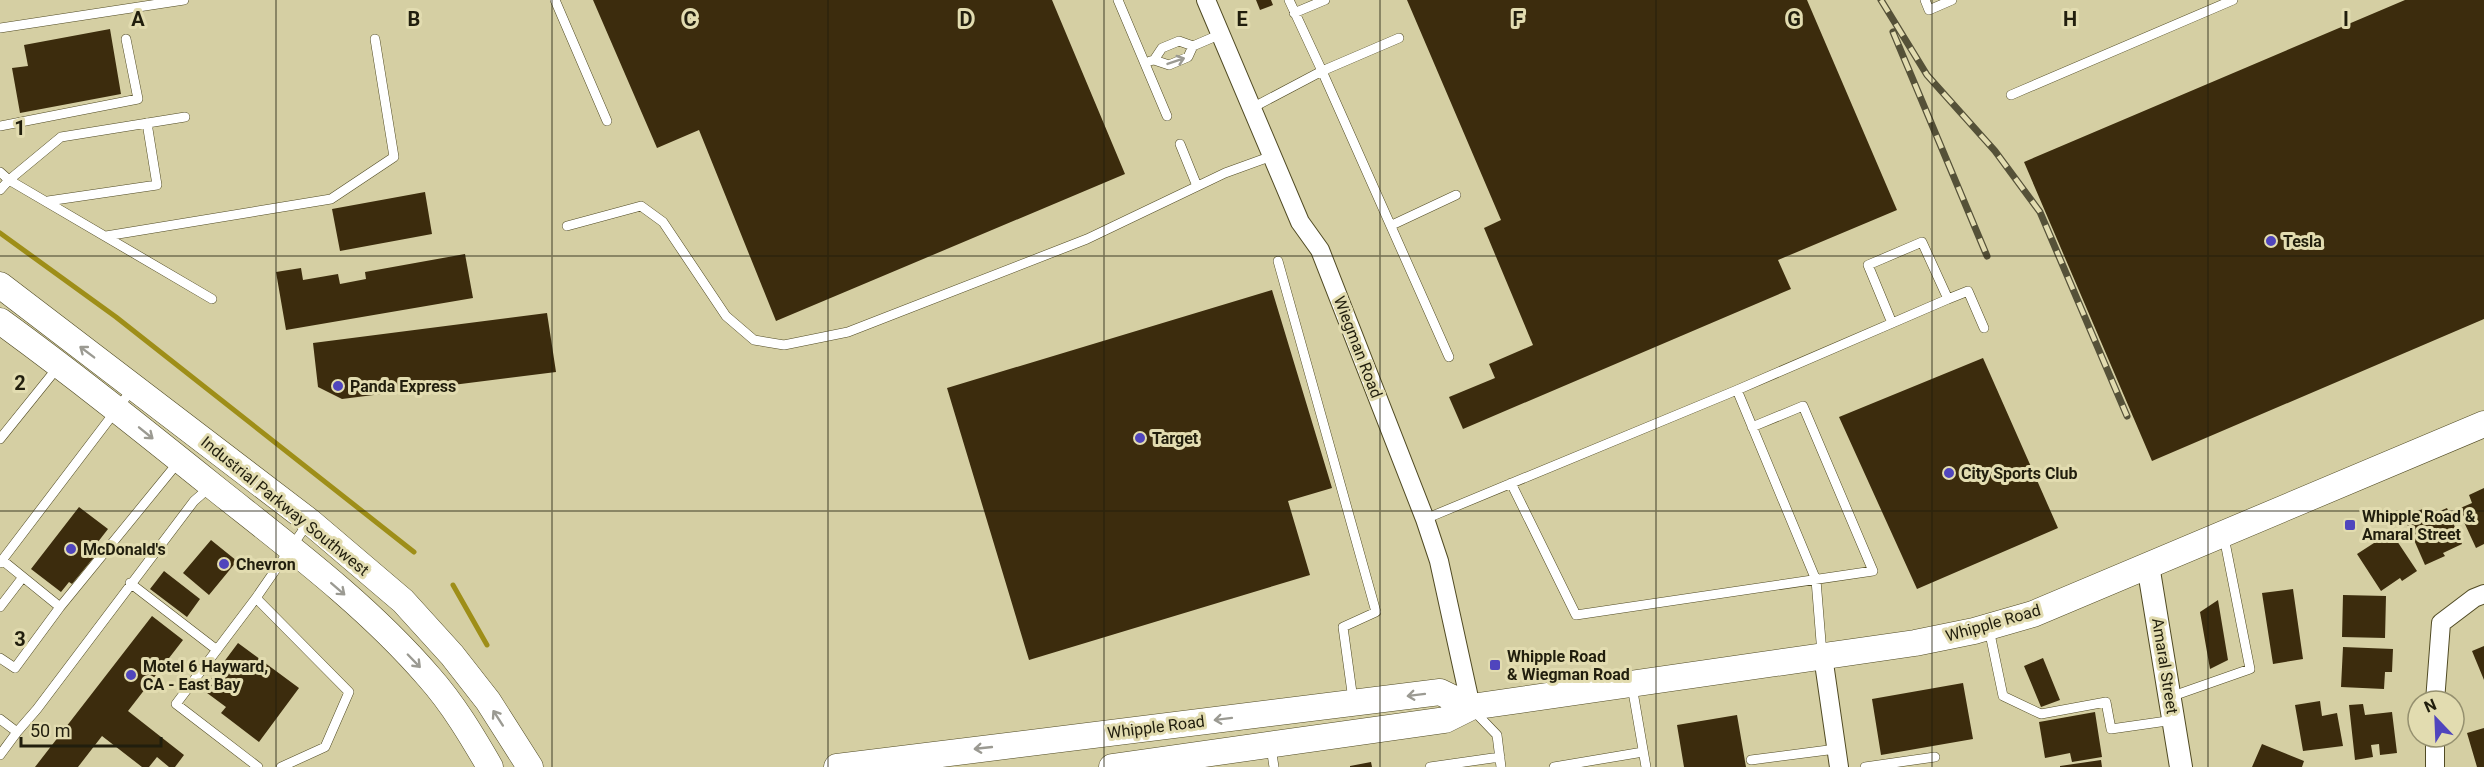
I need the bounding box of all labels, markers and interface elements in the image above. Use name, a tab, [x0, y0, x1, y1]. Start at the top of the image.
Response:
text: A	[131, 7, 145, 31]
text: B	[408, 7, 420, 31]
text: C	[683, 7, 697, 31]
text: D	[960, 7, 973, 31]
text: E	[1236, 7, 1248, 31]
text: F	[1513, 7, 1524, 31]
text: G	[1787, 7, 1801, 31]
text: H	[2063, 7, 2077, 31]
text: I	[2343, 7, 2349, 31]
one-way arrow	[1167, 55, 1186, 66]
text: 1	[14, 116, 26, 140]
place label: Tesla	[2283, 232, 2322, 251]
marker: Tesla	[2264, 234, 2278, 248]
street label: Wiegman Road	[1330, 293, 1386, 401]
one-way arrow	[79, 345, 95, 358]
text: 2	[14, 371, 26, 395]
place label: Panda Express	[350, 377, 456, 396]
marker: Panda Express	[331, 379, 345, 393]
one-way arrow	[138, 427, 154, 440]
place label: Target	[1152, 429, 1199, 448]
marker: Target	[1133, 431, 1147, 445]
street label: Industrial Parkway Southwest	[197, 432, 373, 580]
place label: City Sports Club	[1961, 464, 2078, 483]
marker: City Sports Club	[1942, 466, 1956, 480]
place label: Whipple Road & Amaral Street	[2362, 507, 2476, 544]
marker: Whipple Road & Amaral Street	[2343, 518, 2357, 532]
place label: McDonald's	[83, 540, 166, 559]
marker: McDonald's	[64, 542, 78, 556]
place label: Chevron	[236, 555, 296, 574]
marker: Chevron	[217, 557, 231, 571]
one-way arrow	[330, 582, 345, 596]
street label: Whipple Road	[1943, 600, 2043, 646]
street label: Amaral Street	[2148, 617, 2182, 715]
text: 3	[14, 627, 26, 651]
place label: Whipple Road & Wiegman Road	[1507, 647, 1630, 684]
one-way arrow	[406, 654, 421, 669]
place label: Motel 6 Hayward, CA - East Bay	[143, 657, 268, 694]
marker: Whipple Road & Wiegman Road	[1488, 658, 1502, 672]
marker: Motel 6 Hayward, CA - East Bay	[124, 668, 138, 682]
one-way arrow	[1407, 689, 1427, 700]
north arrow	[2406, 689, 2466, 749]
text: N	[2421, 695, 2439, 717]
scale bar	[21, 710, 160, 748]
one-way arrow	[492, 710, 504, 727]
street label: Whipple Road	[1106, 712, 1206, 742]
one-way arrow	[1213, 714, 1233, 725]
text: 50 m	[30, 720, 70, 741]
one-way arrow	[973, 743, 993, 754]

